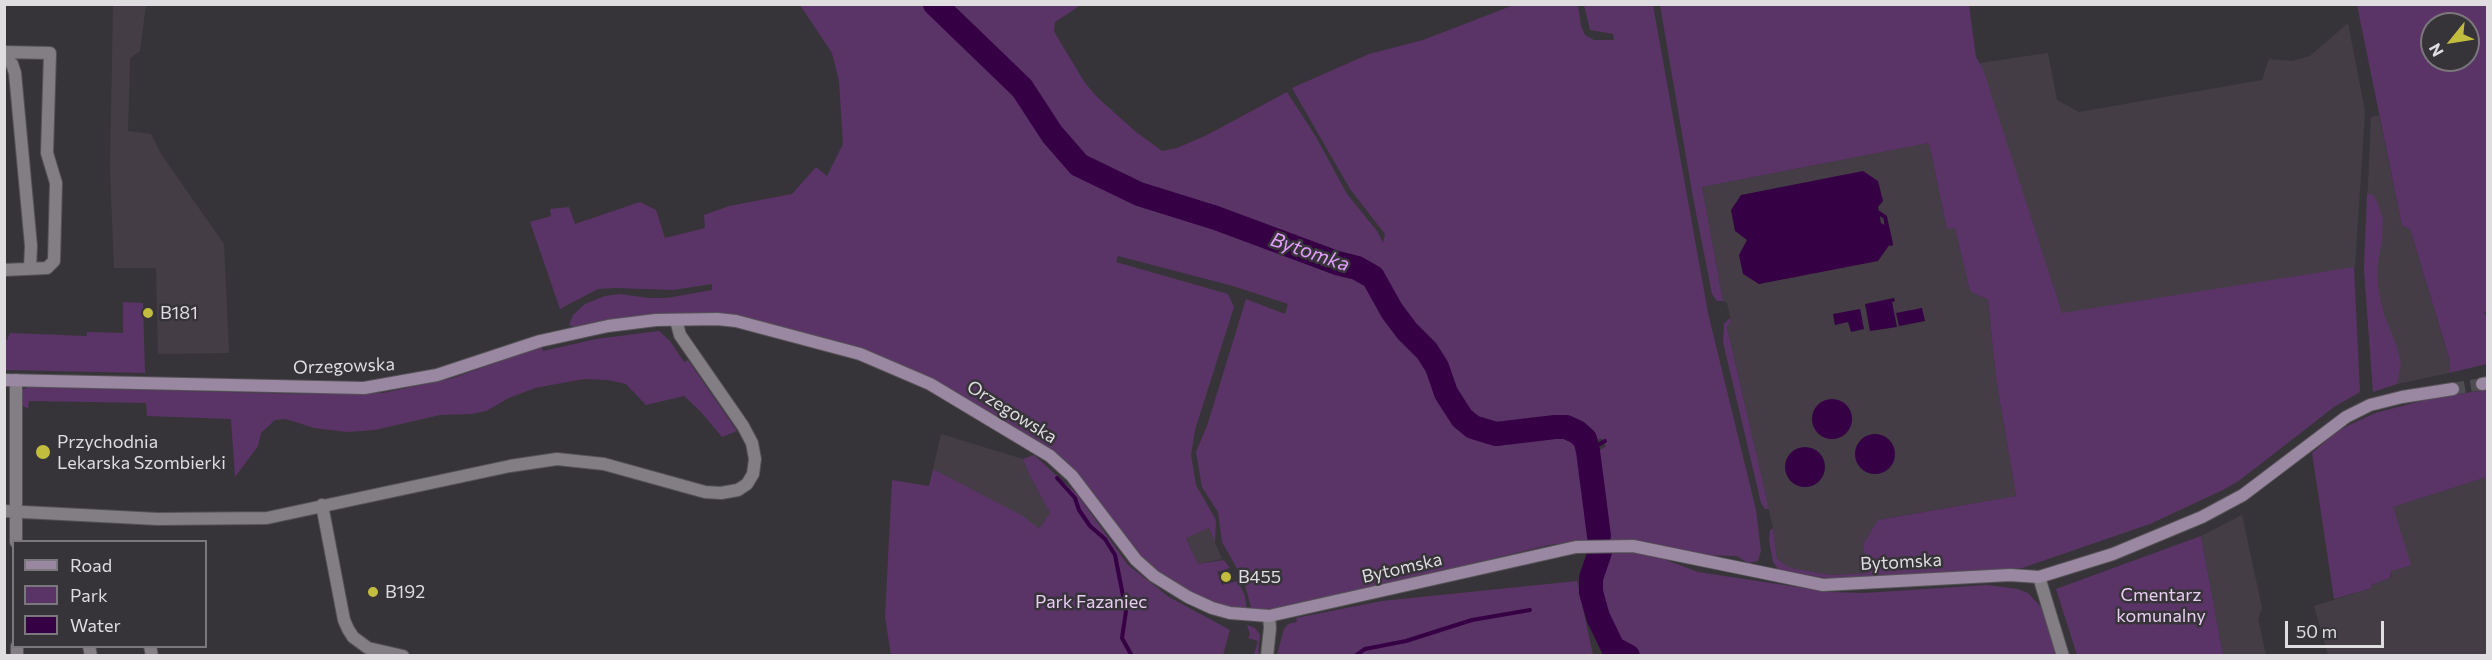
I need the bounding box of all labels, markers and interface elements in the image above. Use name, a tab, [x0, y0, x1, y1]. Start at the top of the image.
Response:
north arrow	[2420, 12, 2480, 72]
text: N	[2424, 40, 2447, 60]
water label: Bytomka	[1267, 227, 1353, 277]
place label: B181	[160, 302, 198, 324]
marker: B181	[141, 306, 155, 320]
street label: Orzegowska	[293, 353, 395, 379]
street label: Orzegowska	[963, 376, 1061, 448]
place label: Przychodnia Lekarska Szombierki	[57, 431, 226, 474]
marker: Przychodnia Lekarska Szombierki	[34, 443, 52, 461]
legend	[12, 540, 207, 648]
street label: Bytomska	[1360, 548, 1444, 588]
street label: Bytomska	[1860, 549, 1942, 575]
text: Road	[70, 554, 112, 576]
place label: B455	[1238, 566, 1281, 588]
marker: B455	[1219, 570, 1233, 584]
place label: B192	[385, 581, 425, 603]
text: Park	[70, 584, 108, 606]
park label: Cmentarz komunalny	[2116, 584, 2206, 626]
marker: B192	[366, 585, 380, 599]
park label: Park Fazaniec	[1035, 591, 1147, 613]
scale bar	[2288, 609, 2387, 647]
text: Water	[70, 614, 121, 636]
text: 50 m	[2296, 620, 2337, 642]

